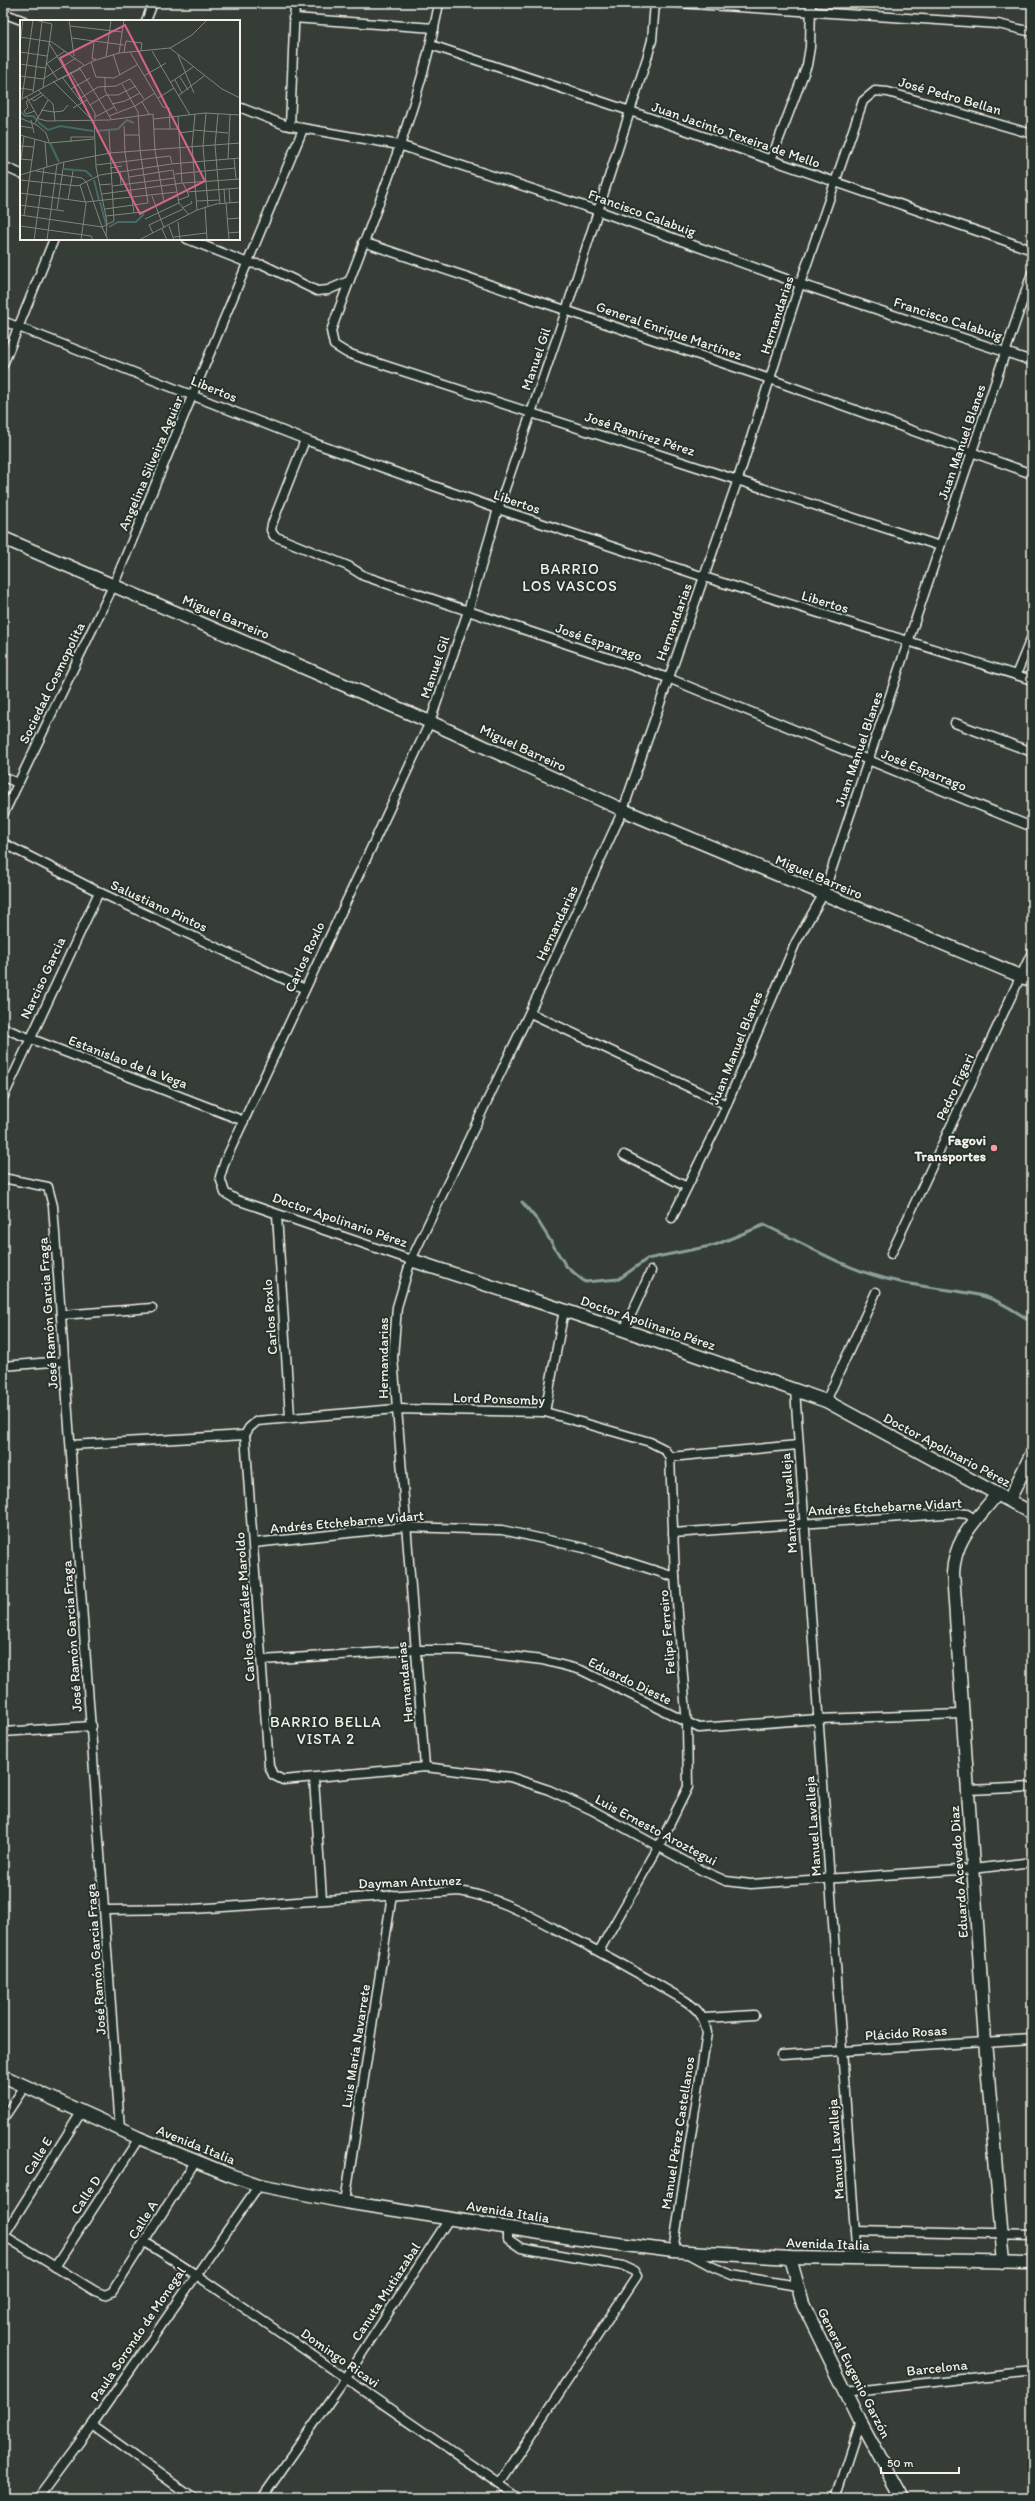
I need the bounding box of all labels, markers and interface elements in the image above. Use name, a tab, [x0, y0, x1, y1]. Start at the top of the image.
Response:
inset map	[20, 20, 240, 240]
street label: José Pedro Bellan	[897, 73, 1004, 119]
street label: Juan Jacinto Texeira de Mello	[649, 98, 823, 172]
street label: Francisco Calabuig	[586, 186, 699, 241]
street label: Hernandarias	[756, 274, 798, 356]
street label: Francisco Calabuig	[891, 293, 1005, 345]
street label: General Enrique Martínez	[594, 298, 745, 364]
street label: Manuel Gil	[517, 326, 555, 392]
street label: Libertos	[188, 372, 240, 406]
street label: Juan Manuel Blanes	[934, 382, 990, 502]
street label: Angelina Silveira Aguiar	[115, 393, 187, 533]
street label: José Ramírez Pérez	[583, 408, 698, 460]
street label: Libertos	[491, 486, 543, 518]
district label: BARRIO LOS VASCOS	[522, 560, 618, 595]
street label: Hernandarias	[652, 581, 696, 663]
street label: Libertos	[799, 587, 851, 617]
street label: Miguel Barreiro	[180, 591, 272, 643]
street label: Sociedad Cosmopolita	[15, 619, 89, 746]
street label: José Esparrago	[553, 619, 645, 665]
street label: Manuel Gil	[416, 634, 454, 700]
street label: Juan Manuel Blanes	[831, 689, 887, 809]
street label: Miguel Barreiro	[477, 721, 569, 775]
street label: José Esparrago	[879, 745, 969, 795]
street label: Miguel Barreiro	[773, 851, 865, 903]
street label: Salustiano Pintos	[108, 876, 210, 936]
street label: Hernandarias	[532, 883, 582, 963]
street label: Carlos Roxlo	[281, 919, 329, 995]
street label: Narciso Garcia	[17, 934, 70, 1022]
street label: Juan Manuel Blanes	[706, 989, 766, 1107]
street label: Estanislao de la Vega	[66, 1031, 190, 1093]
street label: Pedro Figari	[932, 1051, 978, 1123]
place label: Fagovi Transportes	[914, 1132, 986, 1165]
marker: Fagovi Transportes	[989, 1143, 999, 1153]
street label: Doctor Apolinario Pérez	[270, 1189, 410, 1251]
street label: José Ramón Garcia Fraga	[34, 1236, 62, 1389]
street label: Carlos Roxlo	[259, 1278, 281, 1356]
street label: Doctor Apolinario Pérez	[578, 1292, 718, 1354]
street label: Hernandarias	[375, 1317, 392, 1399]
street label: Lord Ponsomby	[453, 1389, 546, 1409]
street label: Doctor Apolinario Pérez	[880, 1409, 1014, 1491]
street label: Manuel Lavalleja	[777, 1451, 801, 1554]
street label: Andrés Etchebarne Vidart	[808, 1494, 962, 1520]
street label: Andrés Etchebarne Vidart	[269, 1507, 425, 1537]
street label: Carlos González Maroldo	[231, 1532, 259, 1682]
street label: José Ramón Garcia Fraga	[58, 1559, 86, 1712]
street label: Felipe Ferreiro	[655, 1589, 679, 1675]
street label: Hernandarias	[393, 1641, 417, 1723]
street label: Eduardo Dieste	[585, 1653, 675, 1709]
district label: BARRIO BELLA VISTA 2	[270, 1713, 382, 1748]
street label: Manuel Lavalleja	[801, 1774, 825, 1877]
street label: Luis Ernesto Aroztegui	[592, 1791, 720, 1869]
street label: Eduardo Acevedo Diaz	[946, 1805, 972, 1939]
street label: Dayman Antunez	[358, 1872, 462, 1892]
street label: José Ramón Garcia Fraga	[82, 1882, 110, 2035]
street label: Luis María Navarrete	[338, 1983, 374, 2109]
street label: Plácido Rosas	[864, 2022, 948, 2044]
street label: Manuel Pérez Castellanos	[658, 2055, 698, 2211]
street label: Manuel Lavalleja	[824, 2097, 848, 2200]
street label: Avenida Italia	[154, 2121, 239, 2169]
street label: Calle E	[20, 2134, 56, 2178]
street label: Calle D	[67, 2172, 105, 2218]
street label: Calle A	[124, 2197, 162, 2243]
street label: Avenida Italia	[465, 2197, 551, 2227]
street label: Avenida Italia	[786, 2234, 871, 2254]
street label: Canuta Mutiazabal	[348, 2239, 424, 2345]
street label: Paula Sorondo de Monegal	[87, 2263, 189, 2405]
street label: General Eugenio Garzón	[814, 2305, 895, 2442]
street label: Domingo Ricavi	[297, 2325, 383, 2391]
street label: Barcelona	[906, 2356, 969, 2380]
scale bar	[881, 2449, 959, 2475]
text: 50 m	[887, 2456, 913, 2470]

